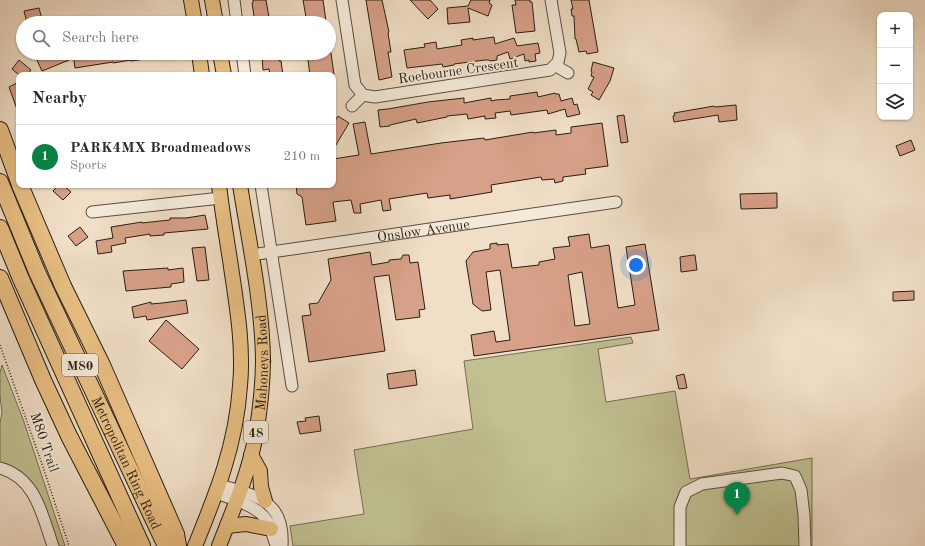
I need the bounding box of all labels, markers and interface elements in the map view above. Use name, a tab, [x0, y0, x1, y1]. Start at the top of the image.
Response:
map controls	[877, 12, 913, 120]
button: +	[877, 12, 913, 48]
search box	[16, 16, 336, 60]
icon: search	[30, 27, 52, 49]
text: Search here	[62, 31, 139, 46]
button: −	[877, 48, 913, 84]
street label: Roebourne Crescent	[397, 56, 519, 86]
button: layers	[877, 84, 913, 120]
text: Nearby	[32, 90, 87, 107]
text: PARK4MX Broadmeadows	[70, 141, 251, 156]
text: 1	[41, 150, 49, 163]
text: 210 m	[283, 150, 320, 163]
text: Sports	[70, 159, 107, 172]
street label: Onslow Avenue	[376, 217, 471, 245]
your location	[626, 255, 646, 275]
street label: Mahoneys Road	[254, 314, 271, 411]
road number: M80	[62, 354, 98, 376]
street label: Metropolitan Ring Road	[89, 394, 163, 532]
street label: M80 Trail	[27, 411, 61, 474]
road number: 48	[244, 421, 268, 443]
pin: 1	[724, 482, 750, 515]

